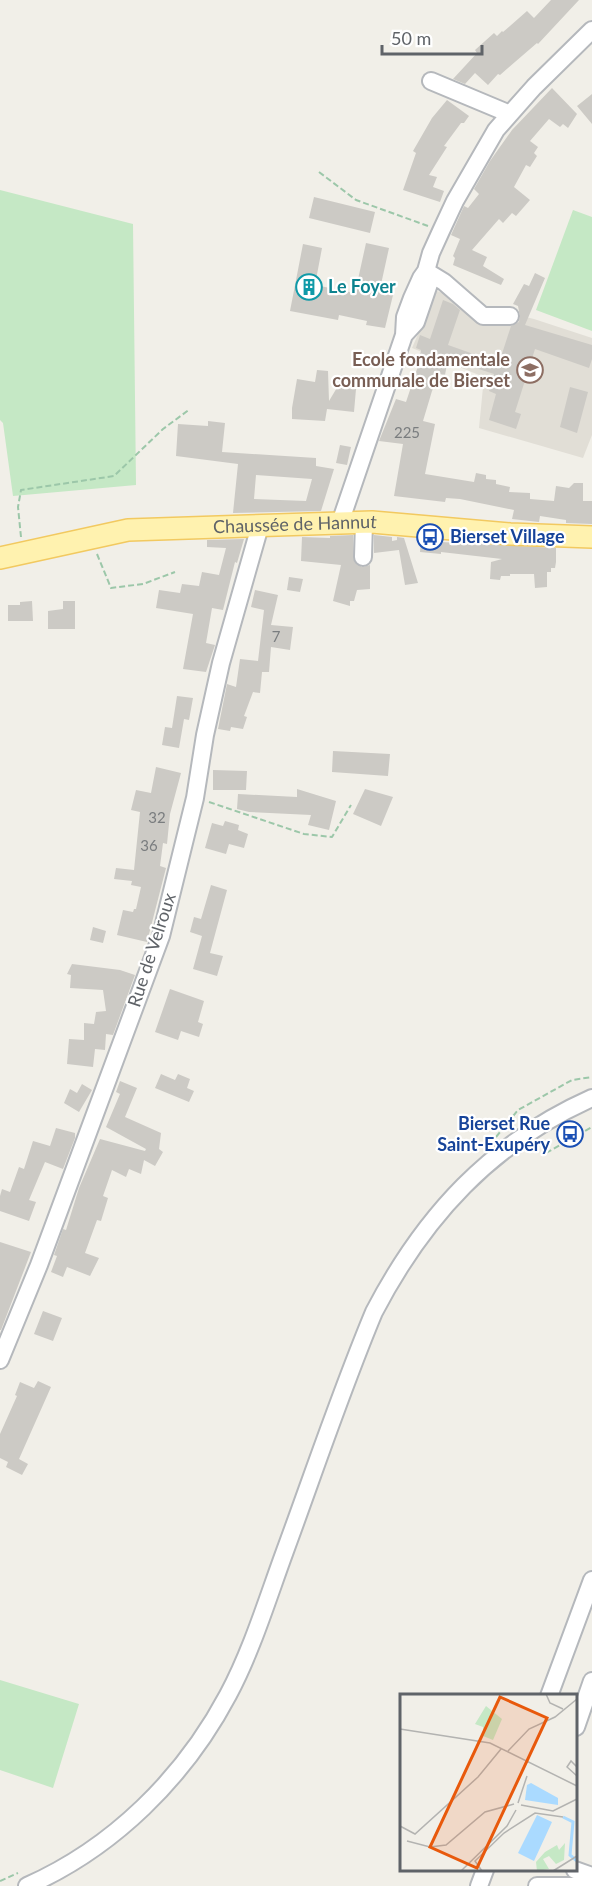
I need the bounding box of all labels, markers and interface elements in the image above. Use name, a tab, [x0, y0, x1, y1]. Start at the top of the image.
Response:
scale bar	[382, 18, 482, 56]
text: 50 m	[391, 27, 431, 49]
building icon: Le Foyer	[294, 272, 324, 302]
place label: Le Foyer	[328, 275, 396, 297]
place label: Ecole fondamentale communale de Bierset	[332, 348, 510, 391]
school or university icon: Ecole fondamentale communale de Bierset	[515, 355, 545, 385]
house number: 225	[394, 423, 420, 441]
street label: Chaussée de Hannut	[213, 510, 378, 537]
bus stop icon: Bierset Village	[415, 522, 445, 552]
place label: Bierset Village	[450, 525, 565, 547]
house number: 7	[272, 627, 281, 645]
house number: 32	[148, 808, 166, 826]
house number: 36	[140, 836, 158, 854]
street label: Rue de Velroux	[122, 890, 180, 1009]
place label: Bierset Rue Saint-Exupéry	[437, 1112, 551, 1155]
bus stop icon: Bierset Rue Saint-Exupéry	[555, 1119, 585, 1149]
inset map	[400, 1694, 577, 1871]

